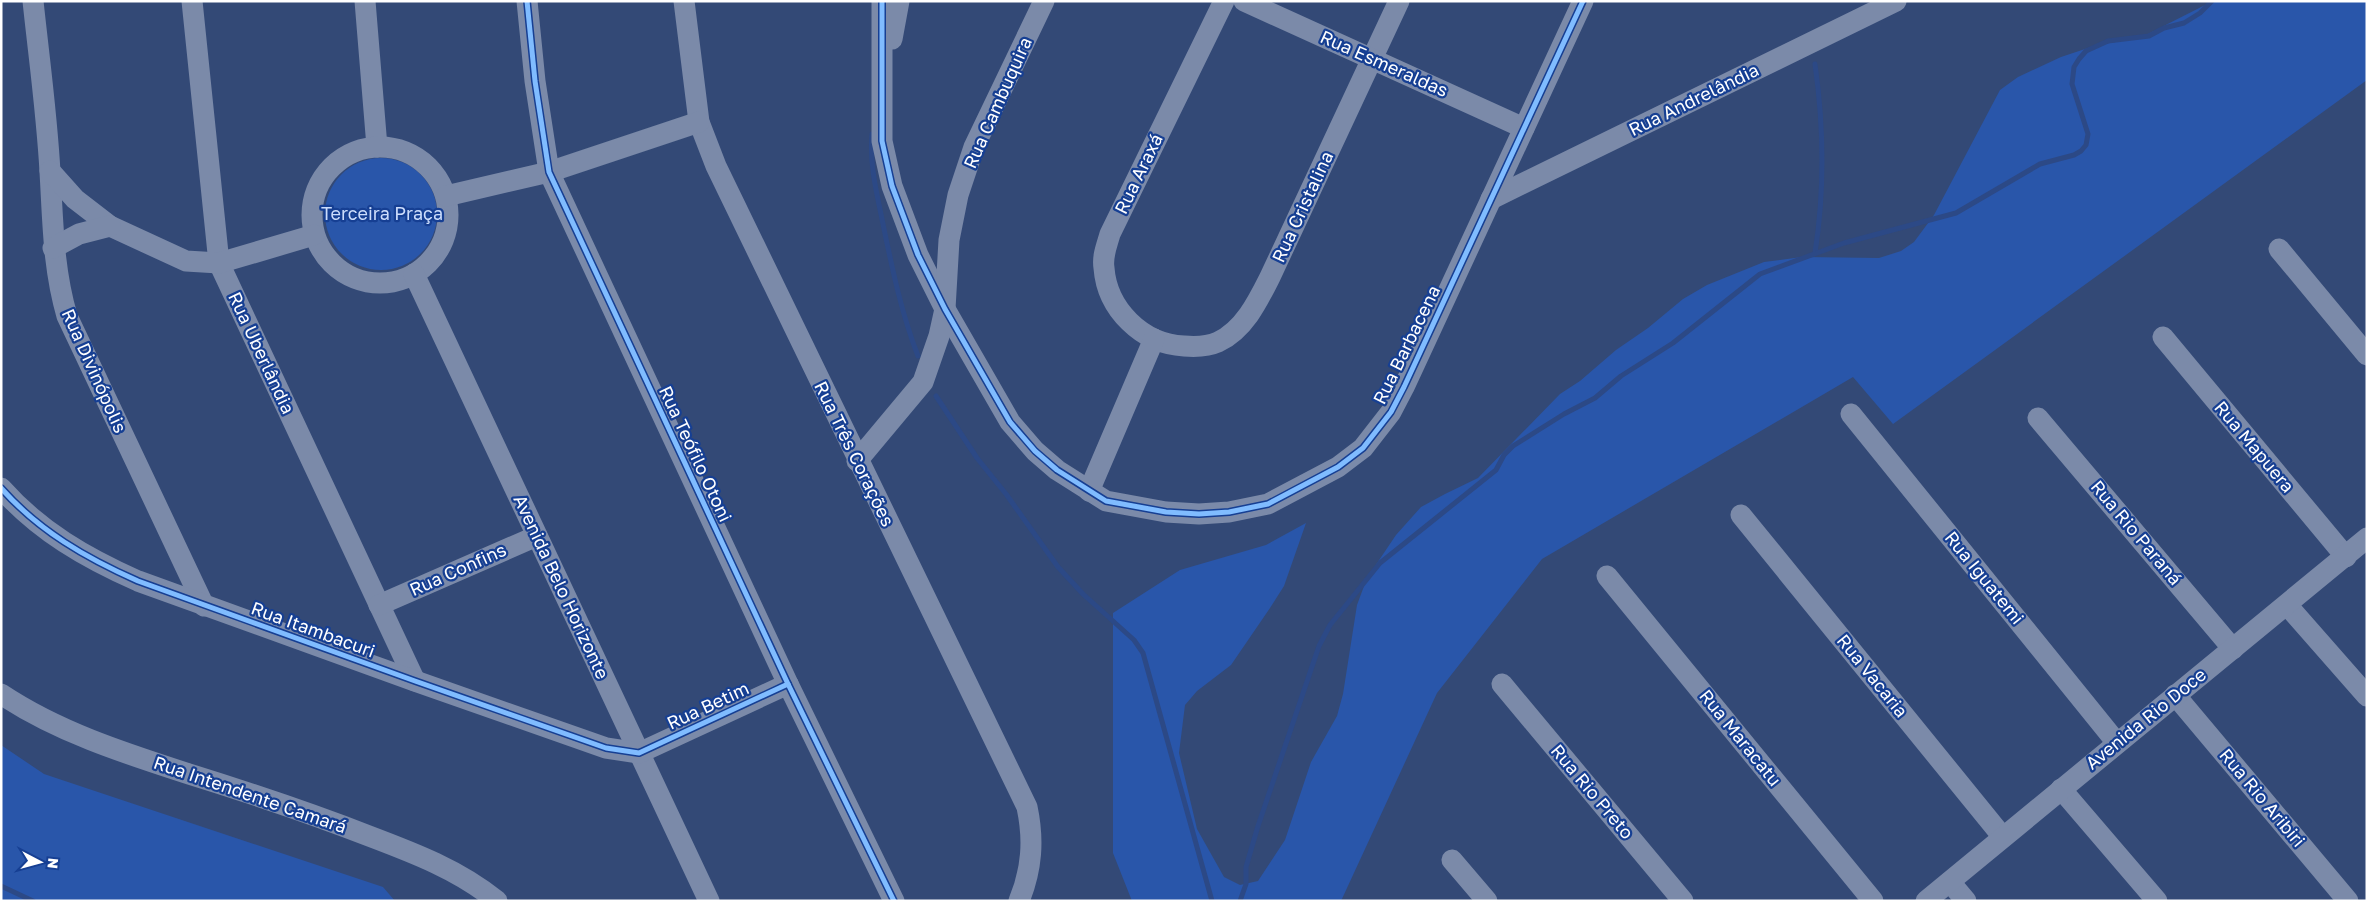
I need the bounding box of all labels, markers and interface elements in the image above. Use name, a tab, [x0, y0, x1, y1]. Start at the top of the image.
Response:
street label: Rua Esmeraldas	[1317, 25, 1452, 101]
street label: Rua Cambuquira	[958, 33, 1036, 172]
street label: Rua Andrelândia	[1625, 58, 1762, 140]
street label: Rua Araxá	[1109, 130, 1167, 217]
street label: Rua Cristalina	[1267, 147, 1337, 266]
park label: Terceira Praça	[321, 202, 443, 224]
street label: Rua Barbacena	[1368, 282, 1444, 408]
street label: Rua Uberlândia	[224, 288, 300, 417]
street label: Rua Divinópolis	[58, 305, 132, 436]
street label: Rua Três Corações	[810, 377, 900, 530]
street label: Rua Teófilo Otoni	[655, 382, 737, 525]
street label: Rua Mapuera	[2210, 396, 2299, 497]
street label: Rua Rio Paraná	[2087, 476, 2187, 589]
street label: Avenida Belo Horizonte	[509, 491, 614, 682]
street label: Rua Iguatemi	[1941, 526, 2029, 628]
street label: Rua Confins	[406, 538, 509, 600]
street label: Rua Itambacuri	[248, 596, 378, 662]
street label: Rua Vacaria	[1833, 629, 1913, 721]
street label: Avenida Rio Doce	[2081, 663, 2210, 774]
street label: Rua Betim	[663, 677, 752, 734]
street label: Rua Maracatu	[1695, 685, 1786, 790]
street label: Rua Rio Preto	[1547, 740, 1639, 843]
street label: Rua Rio Aribiri	[2215, 744, 2310, 851]
street label: Rua Intendente Camará	[151, 751, 350, 837]
north arrow	[15, 837, 65, 887]
text: N	[44, 857, 62, 870]

